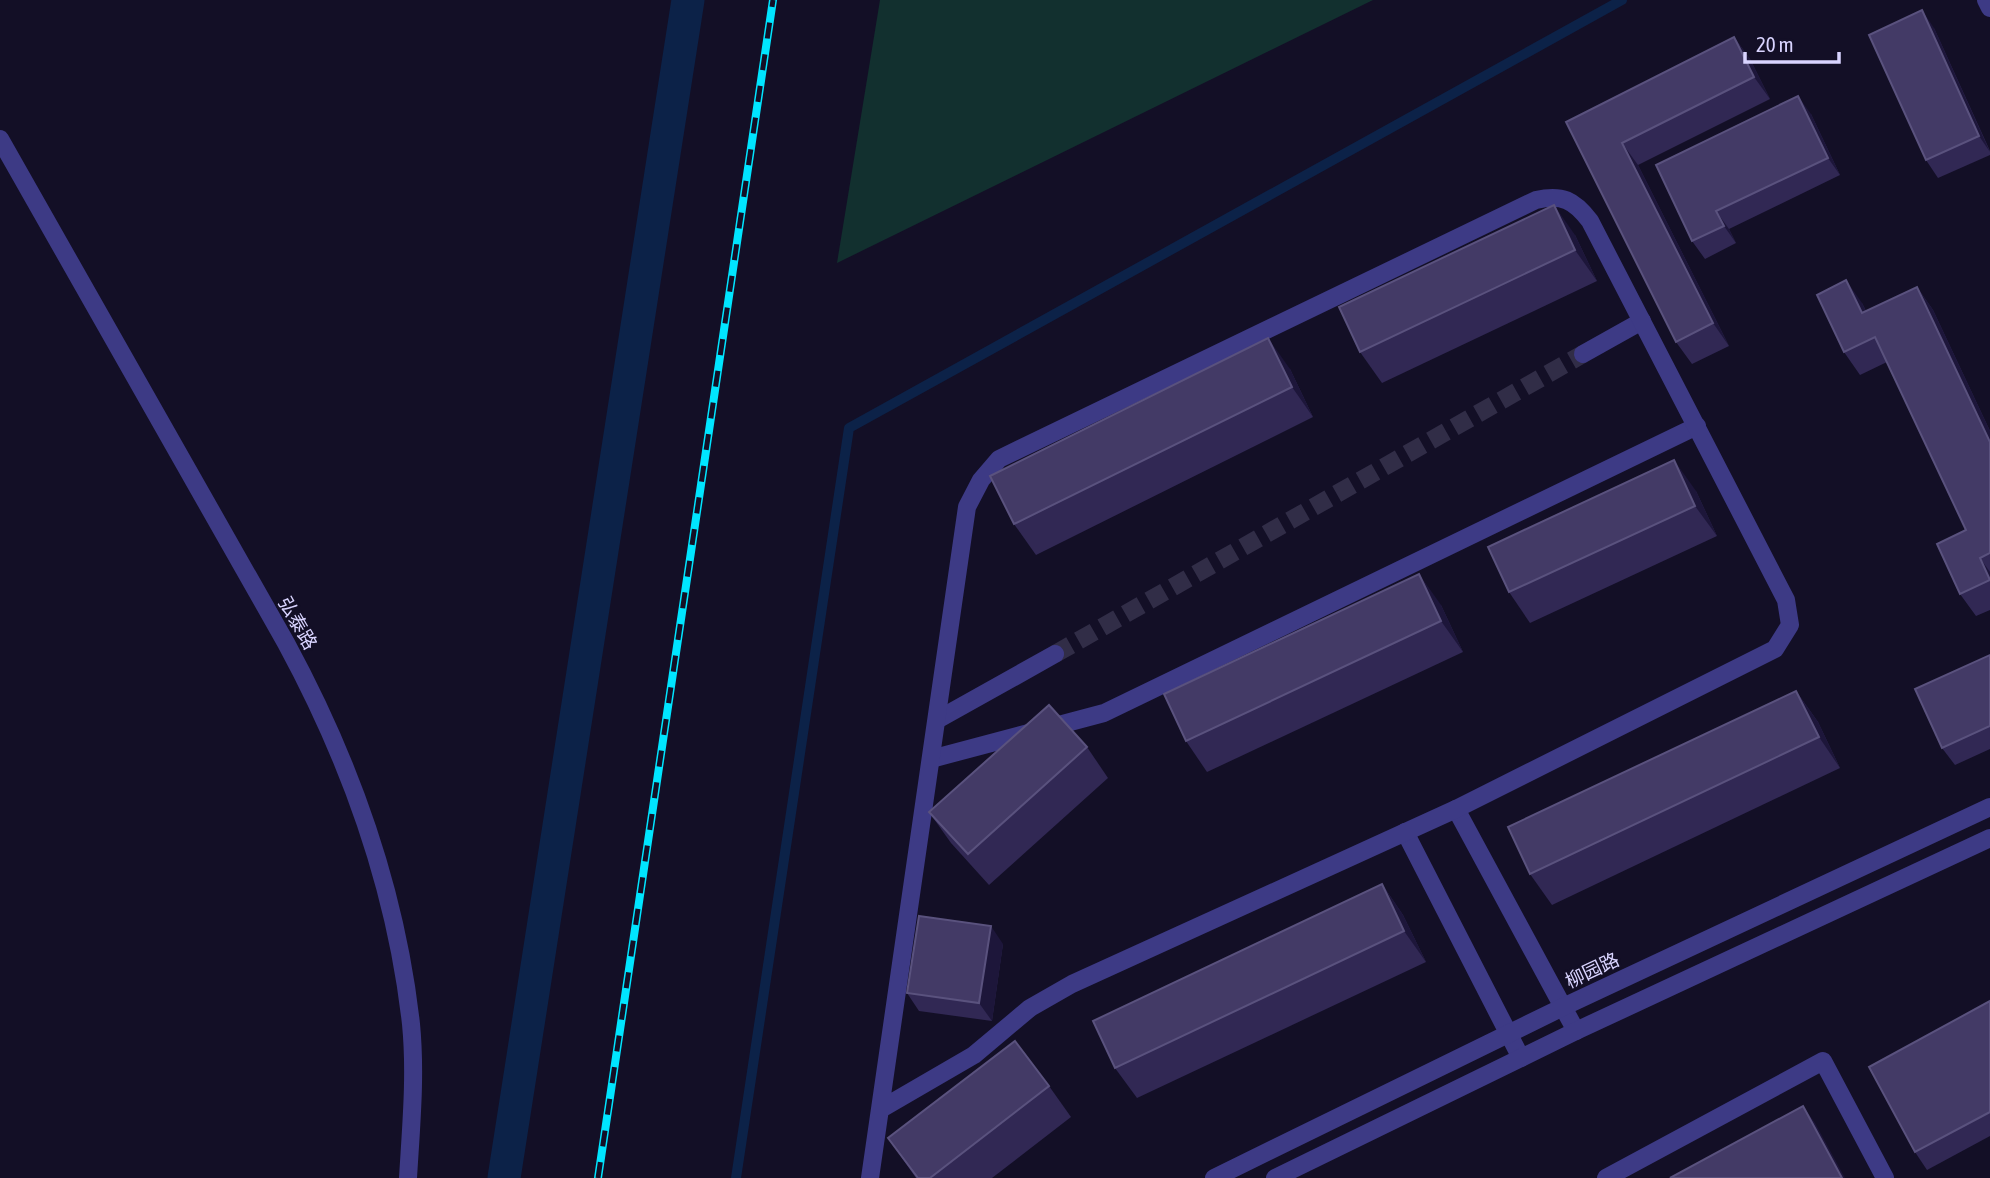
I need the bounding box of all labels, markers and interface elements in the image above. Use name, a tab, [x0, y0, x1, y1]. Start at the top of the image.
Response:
scale bar	[1745, 21, 1840, 65]
text: 20 m	[1756, 32, 1794, 56]
street label: 弘泰路	[274, 593, 322, 653]
street label: 柳园路	[1562, 948, 1622, 992]

